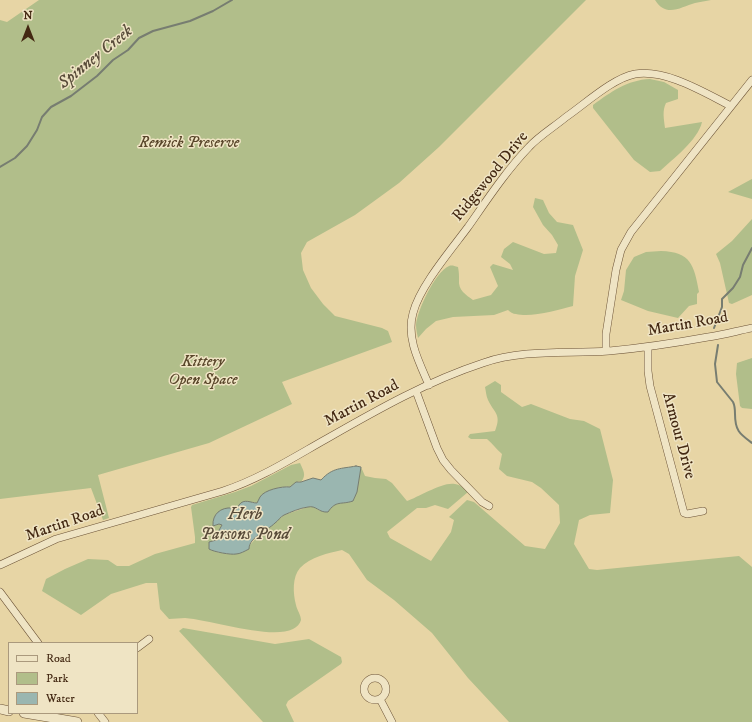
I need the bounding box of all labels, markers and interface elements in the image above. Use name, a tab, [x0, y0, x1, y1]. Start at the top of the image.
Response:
north arrow	[8, 8, 48, 48]
text: N	[23, 9, 33, 23]
water label: Spinney Creek	[55, 22, 137, 94]
street label: Ridgewood Drive	[449, 128, 533, 226]
park label: Remick Preserve	[139, 134, 239, 154]
street label: Martin Road	[646, 308, 730, 342]
park label: Kittery Open Space	[169, 353, 237, 391]
street label: Martin Road	[321, 376, 403, 432]
street label: Armour Drive	[657, 391, 699, 481]
street label: Martin Road	[23, 502, 107, 546]
water label: Herb Parsons Pond	[200, 505, 290, 545]
legend	[8, 642, 138, 714]
text: Road	[46, 651, 71, 666]
text: Park	[46, 671, 68, 686]
text: Water	[46, 691, 75, 706]

